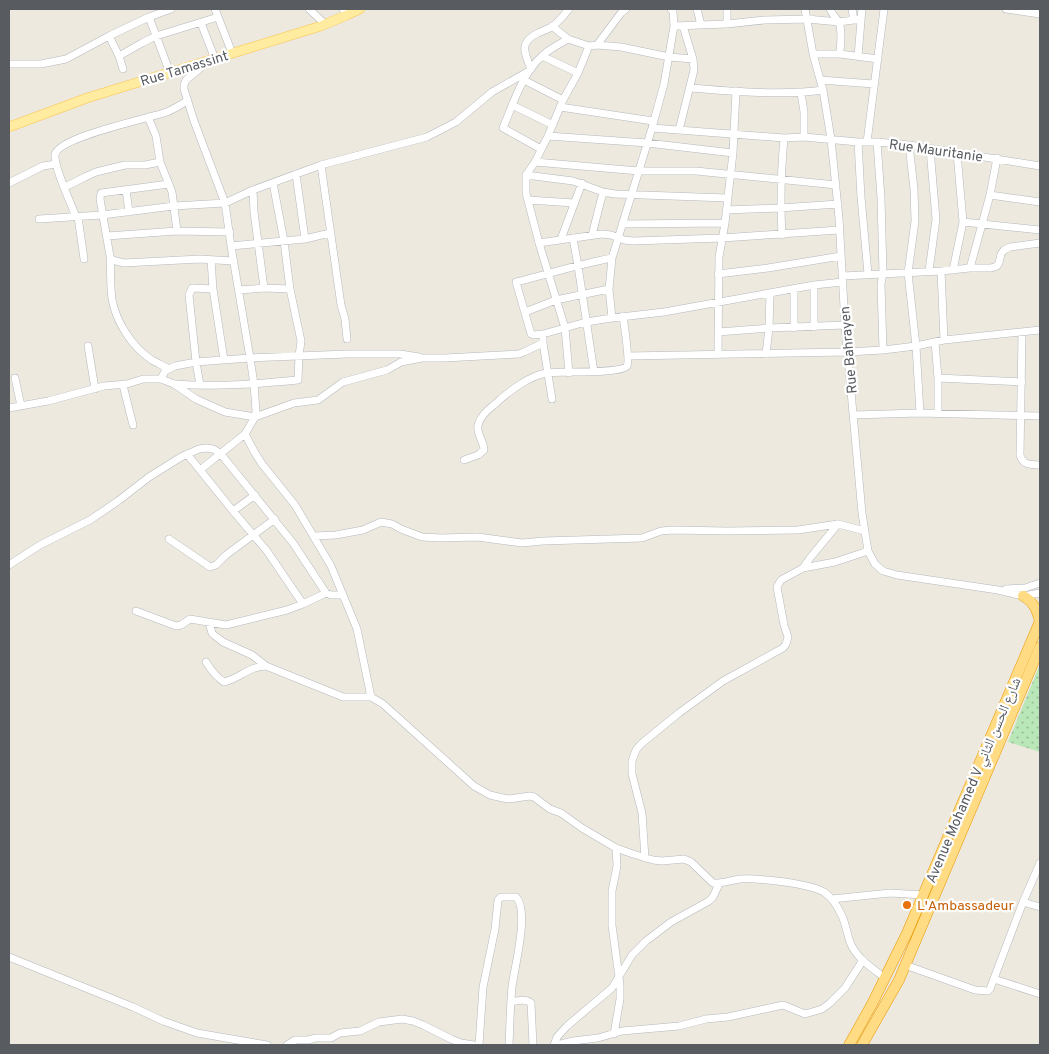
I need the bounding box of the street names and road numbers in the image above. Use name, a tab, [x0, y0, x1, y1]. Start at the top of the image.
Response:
street label: Rue Tamassint	[138, 48, 230, 91]
street label: Rue Mauritanie	[888, 136, 984, 166]
street label: Rue Bahrayen	[837, 305, 862, 394]
street label: Avenue Mohamed V شارع الحسن الثاني	[923, 675, 1027, 887]

